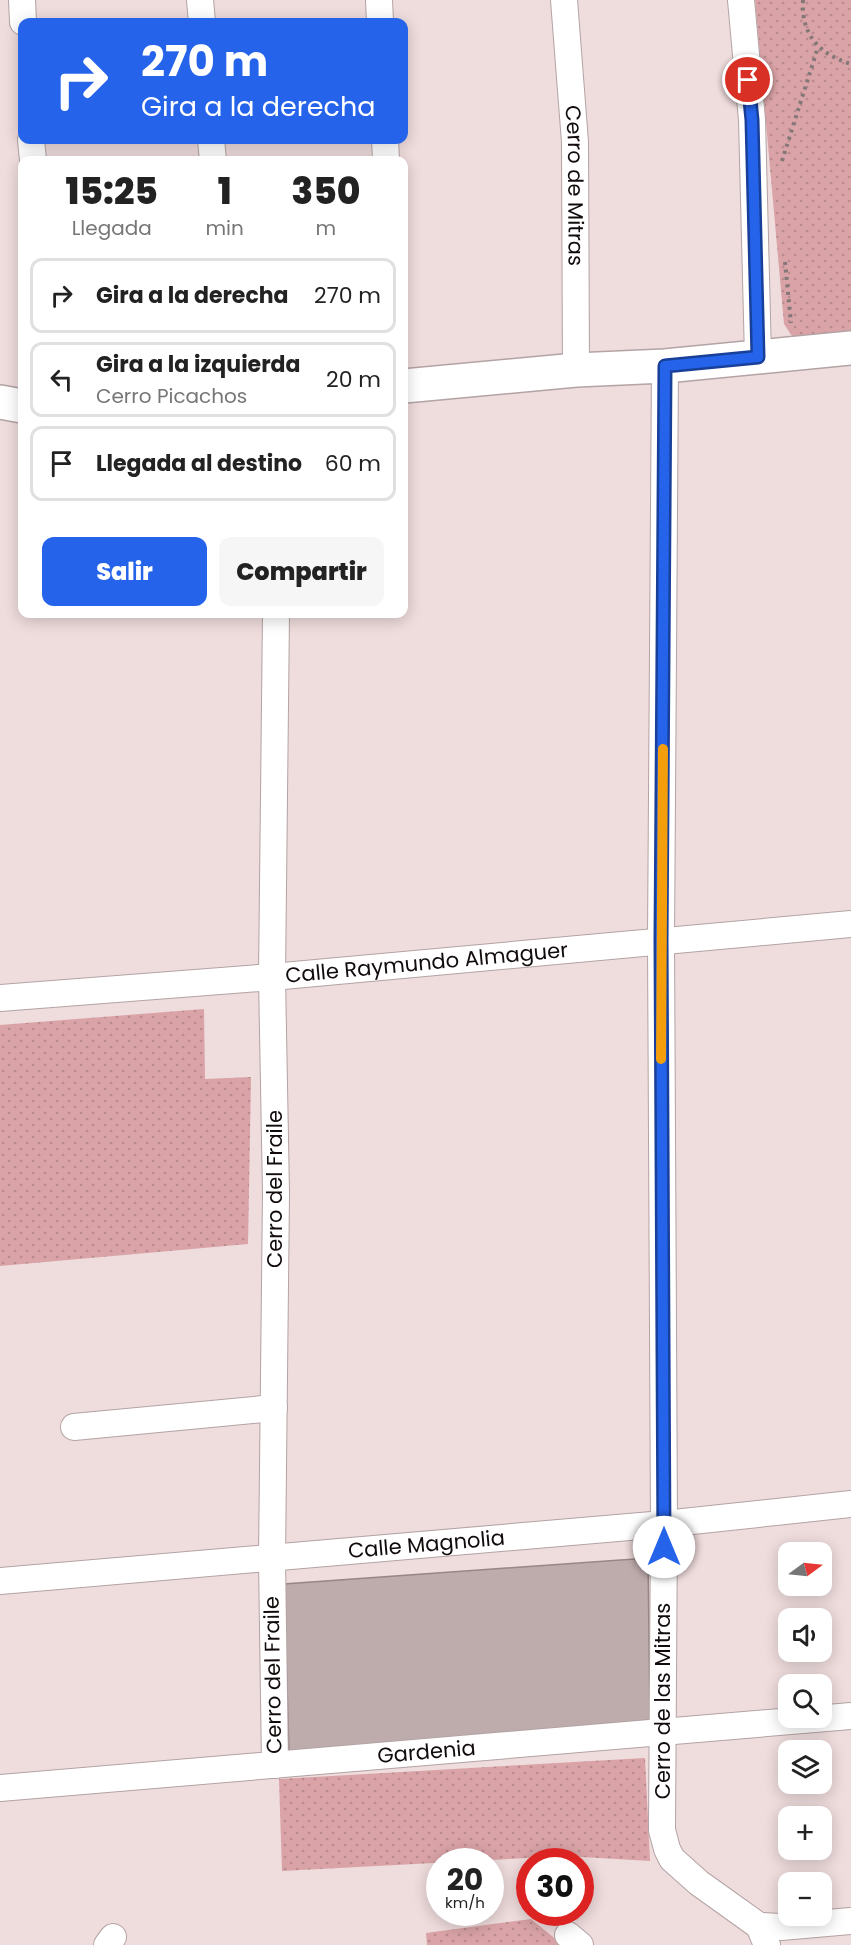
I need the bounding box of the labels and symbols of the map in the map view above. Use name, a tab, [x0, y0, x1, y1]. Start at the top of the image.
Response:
pin	[722, 54, 773, 105]
street label: Cerro de Mitras	[558, 104, 591, 266]
street label: Calle Raymundo Almaguer	[284, 935, 569, 990]
street label: Cerro del Fraile	[260, 1110, 289, 1268]
position arrow	[632, 1515, 696, 1579]
street label: Calle Magnolia	[347, 1523, 506, 1565]
north arrow	[778, 1542, 832, 1596]
street label: Cerro del Fraile	[257, 1596, 288, 1754]
street label: Cerro de las Mitras	[648, 1603, 677, 1799]
street label: Gardenia	[376, 1733, 477, 1770]
speed limit sign: 30	[516, 1848, 594, 1926]

